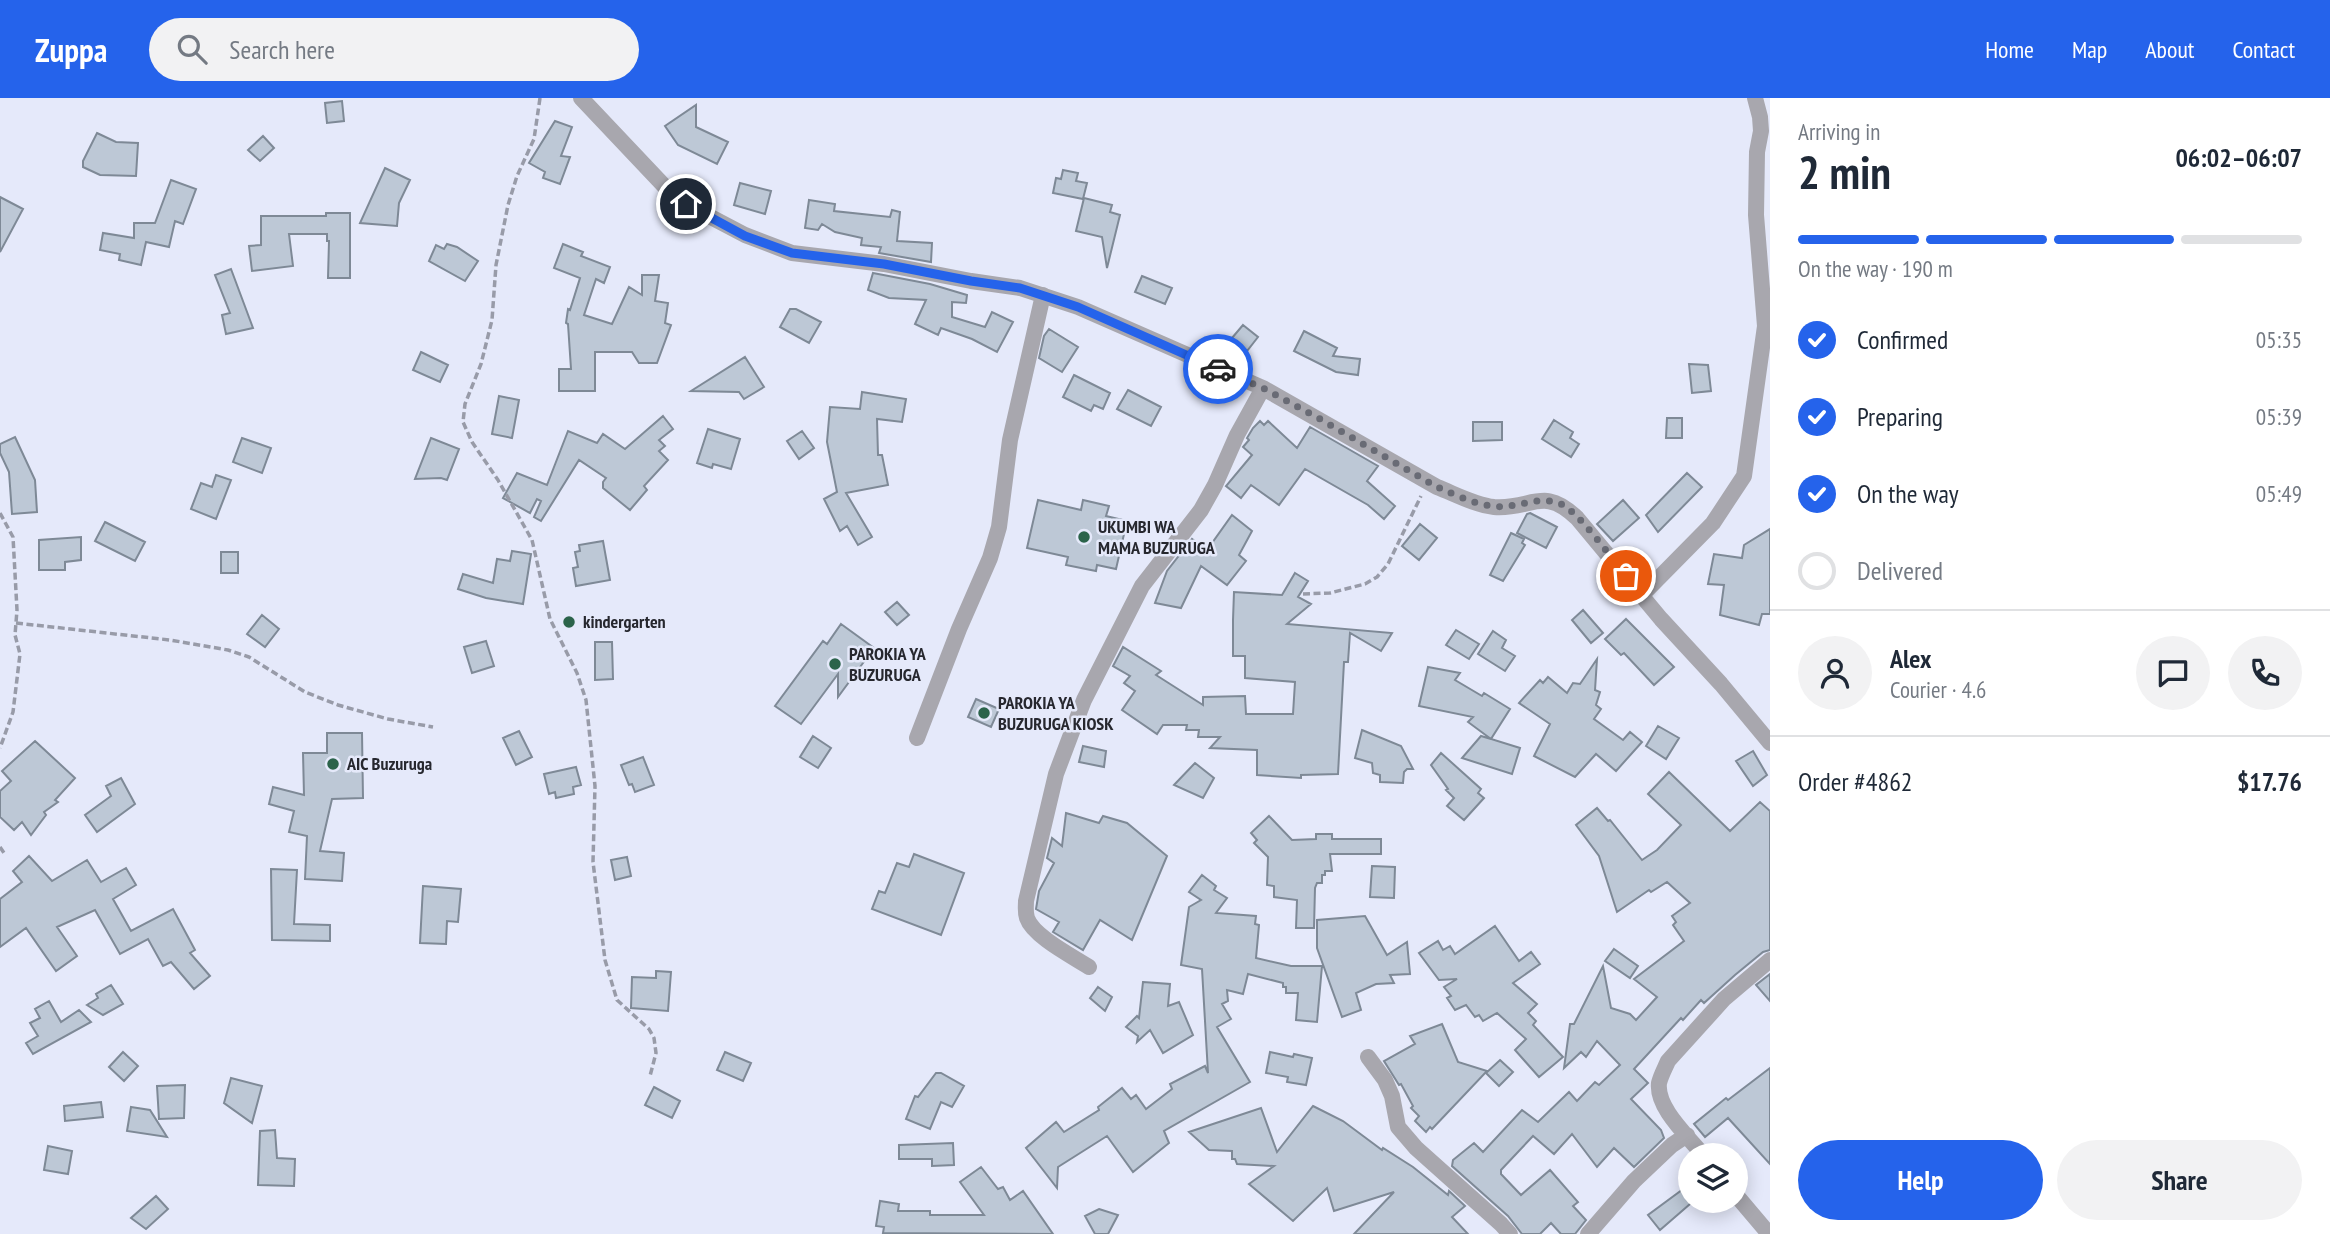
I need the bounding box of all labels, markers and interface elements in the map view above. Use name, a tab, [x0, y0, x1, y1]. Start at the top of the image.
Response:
search box	[149, 18, 639, 81]
text: Zuppa	[35, 28, 107, 71]
icon: search	[173, 30, 211, 68]
text: Search here	[229, 33, 335, 66]
text: Home	[1985, 34, 2034, 65]
text: Map	[2072, 34, 2107, 65]
text: About	[2145, 34, 2194, 65]
text: Contact	[2232, 34, 2295, 65]
text: Arriving in	[1798, 117, 1880, 146]
text: 06:02–06:07	[2175, 141, 2302, 174]
text: 2 min	[1798, 142, 1891, 202]
pin	[656, 174, 716, 234]
icon: home	[667, 185, 705, 223]
text: On the way · 190 m	[1798, 254, 1953, 283]
icon: check	[1798, 321, 1836, 359]
text: Confirmed	[1857, 323, 1948, 356]
text: 05:35	[2256, 325, 2302, 354]
courier	[1183, 334, 1253, 404]
icon: car	[1199, 350, 1237, 388]
icon: check	[1798, 398, 1836, 436]
text: Preparing	[1857, 400, 1943, 433]
text: 05:39	[2256, 402, 2302, 431]
icon: check	[1798, 475, 1836, 513]
text: On the way	[1857, 477, 1959, 510]
text: 05:49	[2256, 479, 2302, 508]
place label: UKUMBI WA MAMA BUZURUGA	[1098, 515, 1216, 559]
marker: UKUMBI WA MAMA BUZURUGA	[1076, 529, 1092, 545]
pin	[1596, 546, 1656, 606]
text: Delivered	[1857, 554, 1943, 587]
icon: bag	[1607, 557, 1645, 595]
place label: kindergarten	[583, 610, 666, 633]
marker: kindergarten	[561, 614, 577, 630]
button: person	[1798, 636, 1872, 710]
button: chat	[2136, 636, 2210, 710]
button: phone	[2228, 636, 2302, 710]
place label: PAROKIA YA BUZURUGA	[849, 642, 927, 686]
text: Alex	[1890, 642, 1931, 675]
marker: PAROKIA YA BUZURUGA	[827, 656, 843, 672]
text: Courier · 4.6	[1890, 675, 1986, 704]
place label: PAROKIA YA BUZURUGA KIOSK	[998, 691, 1114, 735]
marker: PAROKIA YA BUZURUGA KIOSK	[976, 705, 992, 721]
place label: AIC Buzuruga	[346, 752, 432, 775]
marker: AIC Buzuruga	[325, 756, 341, 772]
text: Order #4862	[1798, 765, 1913, 798]
text: $17.76	[2237, 765, 2302, 798]
button: Help	[1798, 1140, 2043, 1220]
button: Share	[2057, 1140, 2302, 1220]
map controls	[1678, 1143, 1748, 1213]
button: layers	[1678, 1143, 1748, 1213]

